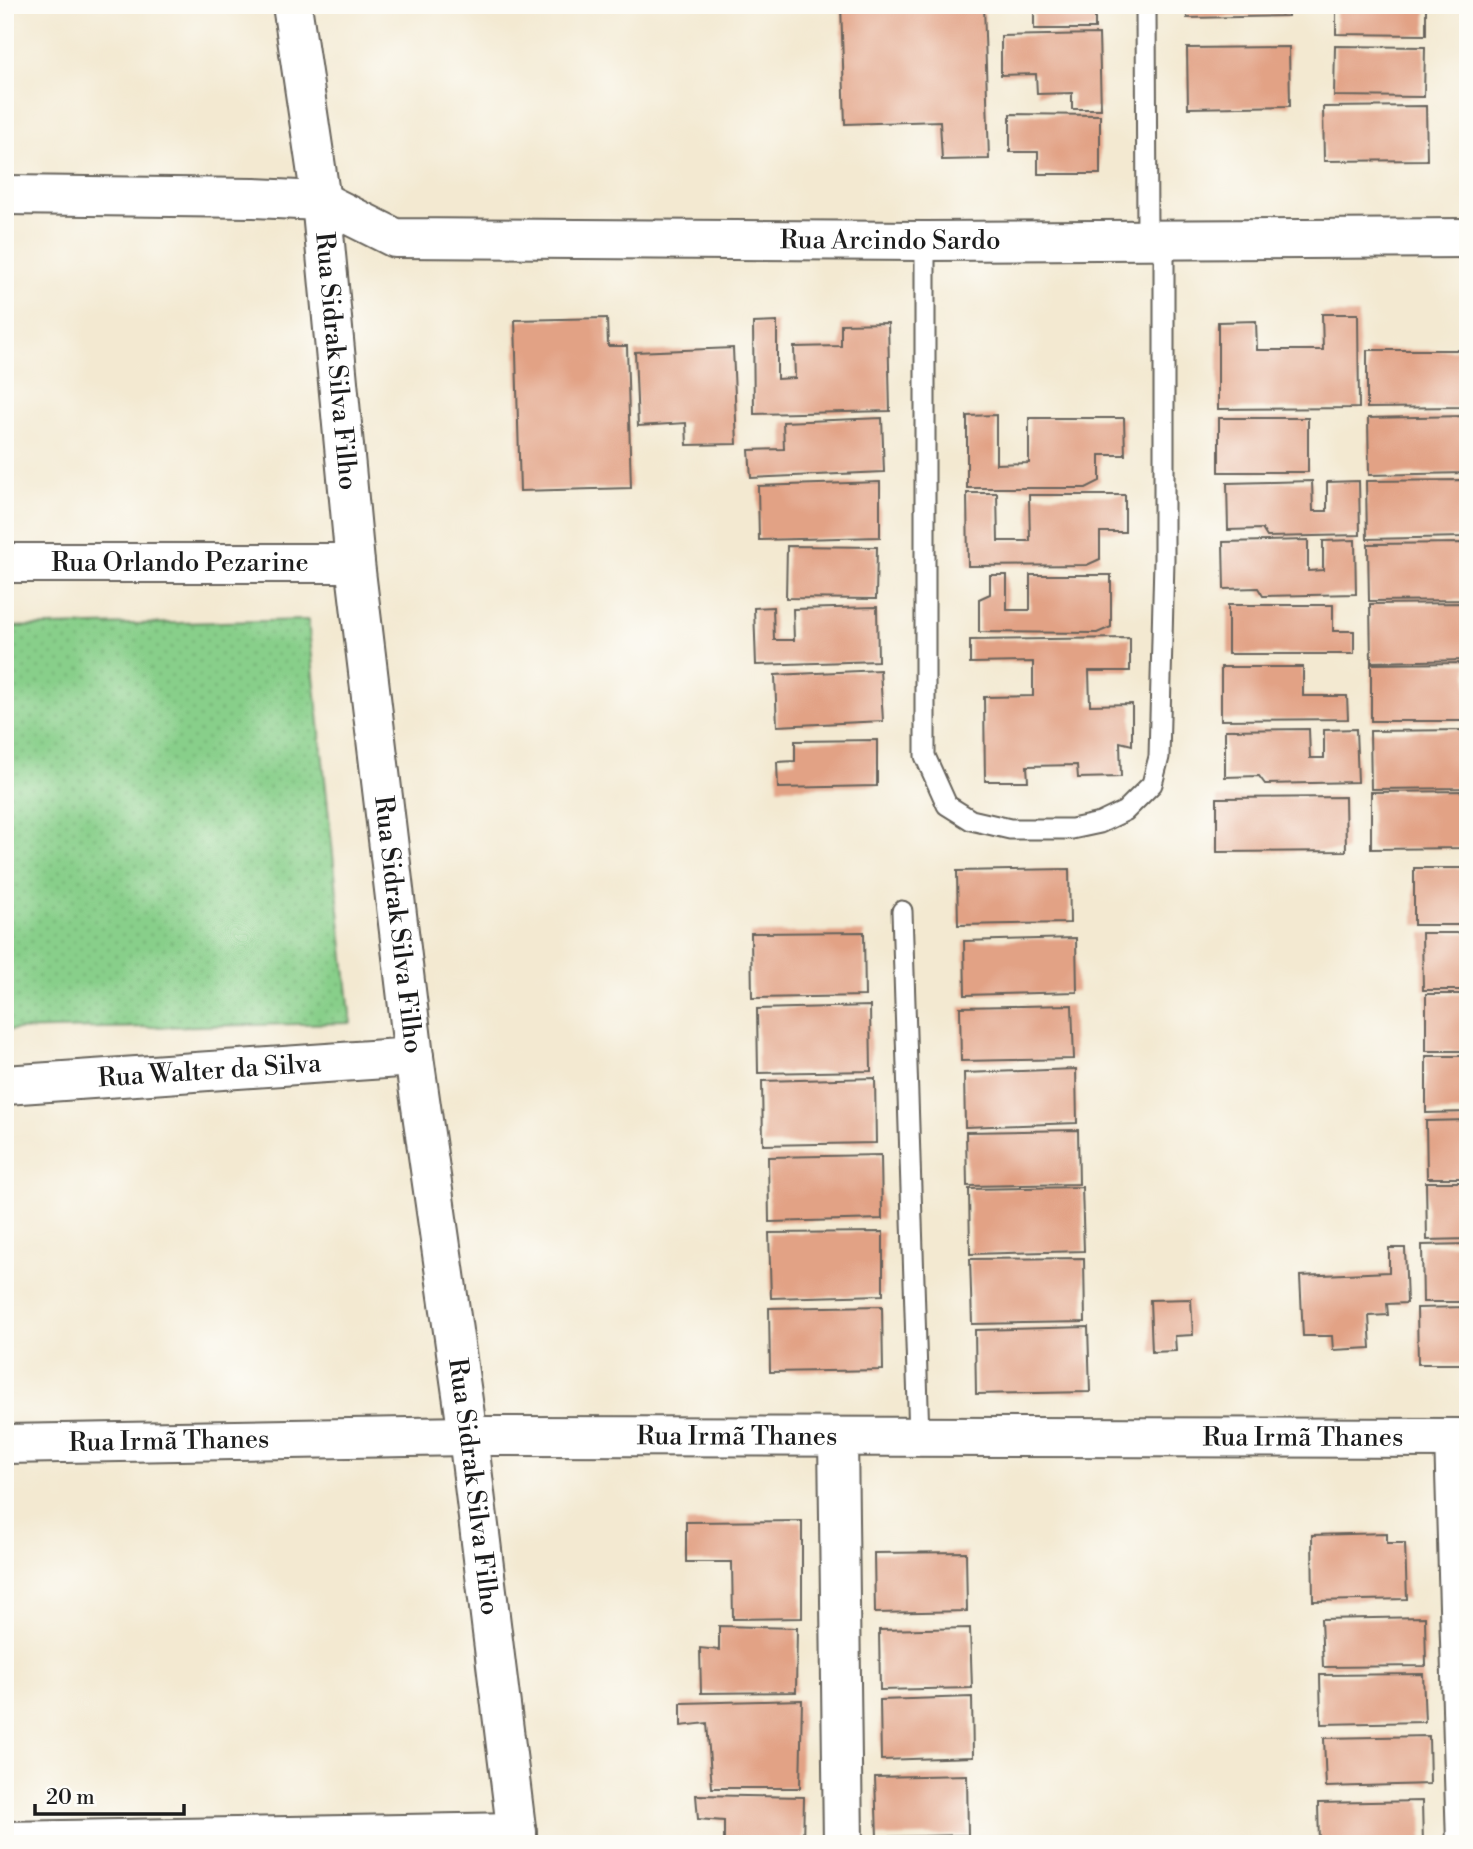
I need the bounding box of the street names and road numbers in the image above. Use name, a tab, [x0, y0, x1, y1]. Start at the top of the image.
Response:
street label: Rua Arcindo Sardo	[780, 224, 1001, 257]
street label: Rua Sidrak Silva Filho	[308, 231, 364, 492]
street label: Rua Orlando Pezarine	[51, 547, 309, 579]
street label: Rua Sidrak Silva Filho	[367, 794, 429, 1055]
street label: Rua Walter da Silva	[97, 1047, 323, 1095]
street label: Rua Sidrak Silva Filho	[441, 1356, 506, 1617]
street label: Rua Irmã Thanes	[637, 1420, 837, 1453]
street label: Rua Irmã Thanes	[1203, 1421, 1403, 1454]
street label: Rua Irmã Thanes	[68, 1423, 270, 1459]

